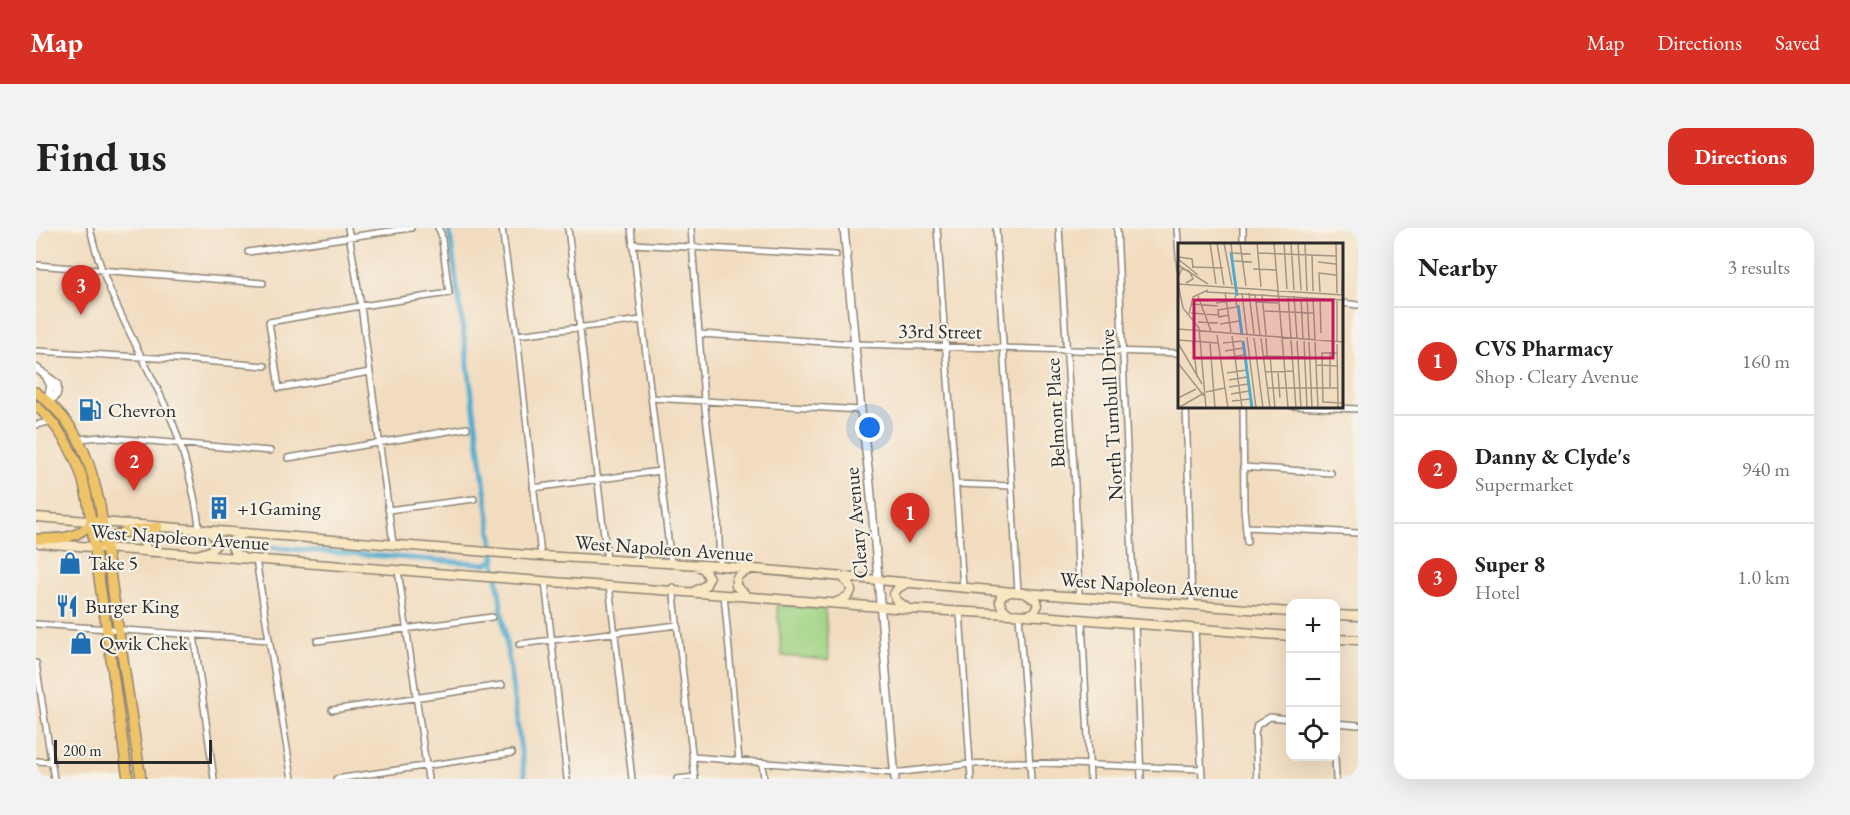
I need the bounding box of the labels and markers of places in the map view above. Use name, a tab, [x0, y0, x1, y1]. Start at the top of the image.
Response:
pin: 3	[62, 266, 100, 315]
fuel station icon: Chevron	[77, 397, 103, 423]
place label: Chevron	[108, 397, 177, 423]
pin: 2	[114, 442, 154, 491]
pin: 1	[890, 494, 930, 543]
building icon: +1Gaming	[206, 495, 232, 521]
place label: +1Gaming	[237, 495, 321, 521]
shop icon: Take 5	[57, 550, 83, 576]
place label: Take 5	[88, 550, 138, 576]
restaurant icon: Burger King	[54, 593, 80, 619]
place label: Burger King	[85, 593, 179, 619]
shop icon: Qwik Chek	[68, 630, 94, 656]
place label: Qwik Chek	[99, 630, 189, 656]

